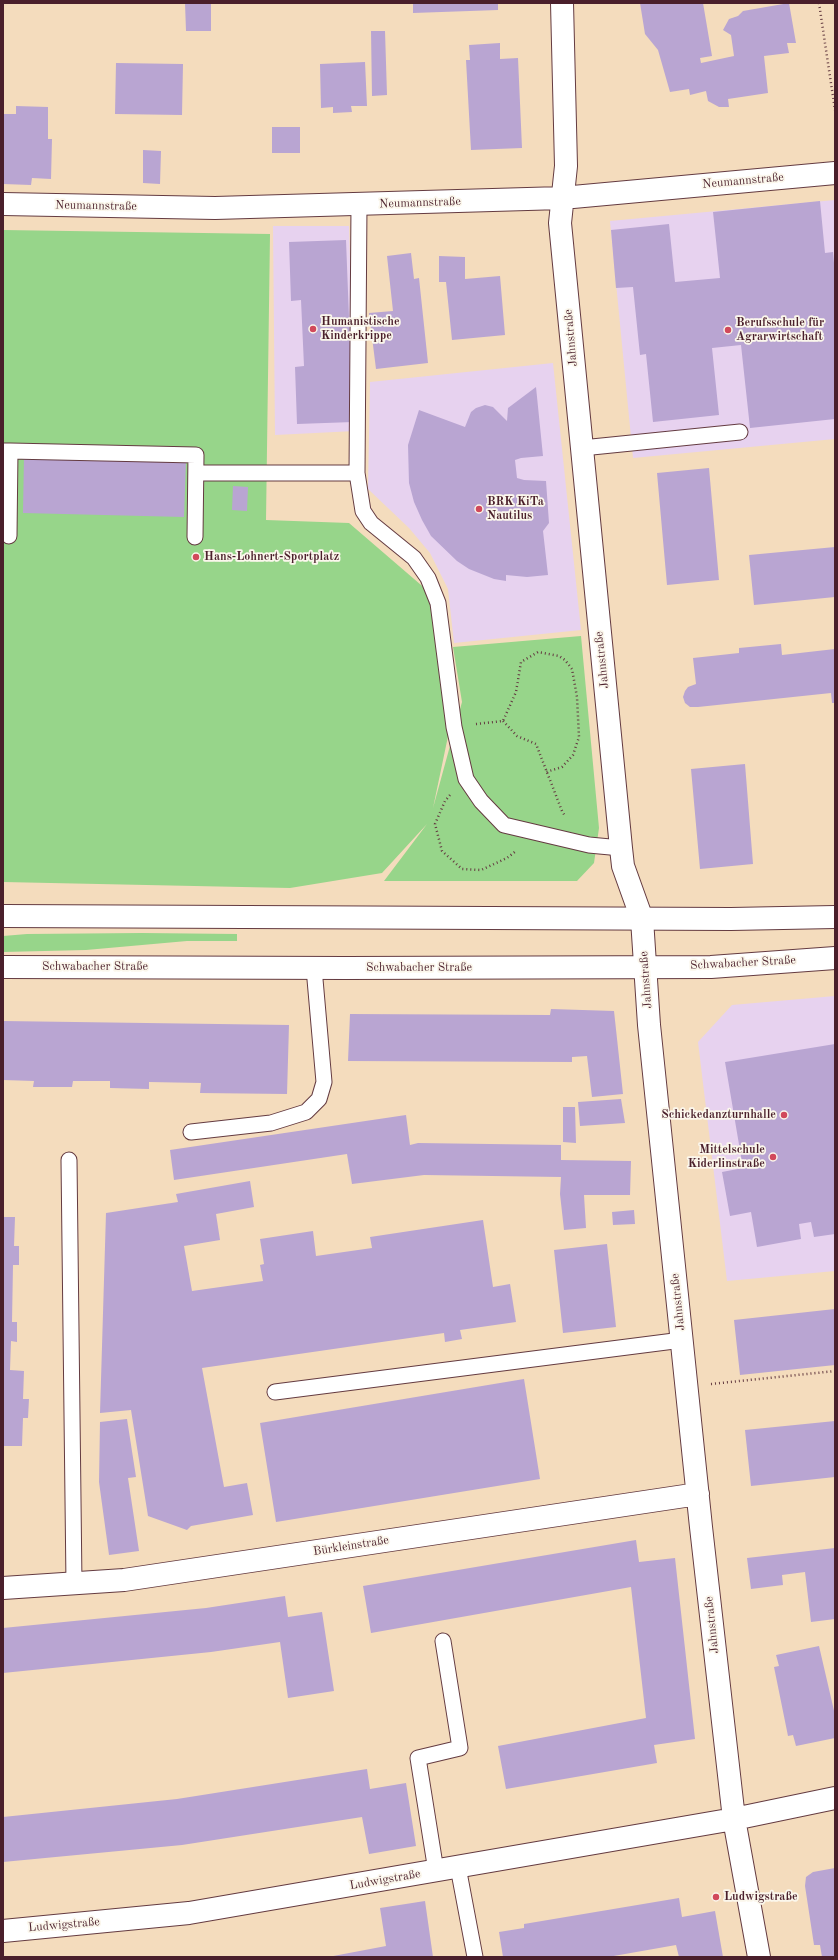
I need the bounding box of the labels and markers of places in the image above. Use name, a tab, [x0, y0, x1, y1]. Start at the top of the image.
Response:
place label: Humanistische Kinderkrippe	[321, 315, 400, 343]
place label: Berufsschule für Agrarwirtschaft	[736, 316, 824, 344]
marker: Humanistische Kinderkrippe	[308, 324, 318, 334]
marker: Berufsschule für Agrarwirtschaft	[723, 325, 733, 335]
place label: BRK KiTa Nautilus	[487, 495, 544, 523]
marker: BRK KiTa Nautilus	[474, 504, 484, 514]
place label: Hans-Lohnert-Sportplatz	[204, 550, 339, 564]
marker: Hans-Lohnert-Sportplatz	[191, 552, 201, 562]
place label: Schickedanzturnhalle	[661, 1108, 776, 1122]
marker: Schickedanzturnhalle	[779, 1110, 789, 1120]
place label: Mittelschule Kiderlinstraße	[688, 1143, 765, 1171]
marker: Mittelschule Kiderlinstraße	[768, 1152, 778, 1162]
place label: Ludwigstraße	[724, 1890, 798, 1904]
marker: Ludwigstraße	[711, 1892, 721, 1902]

